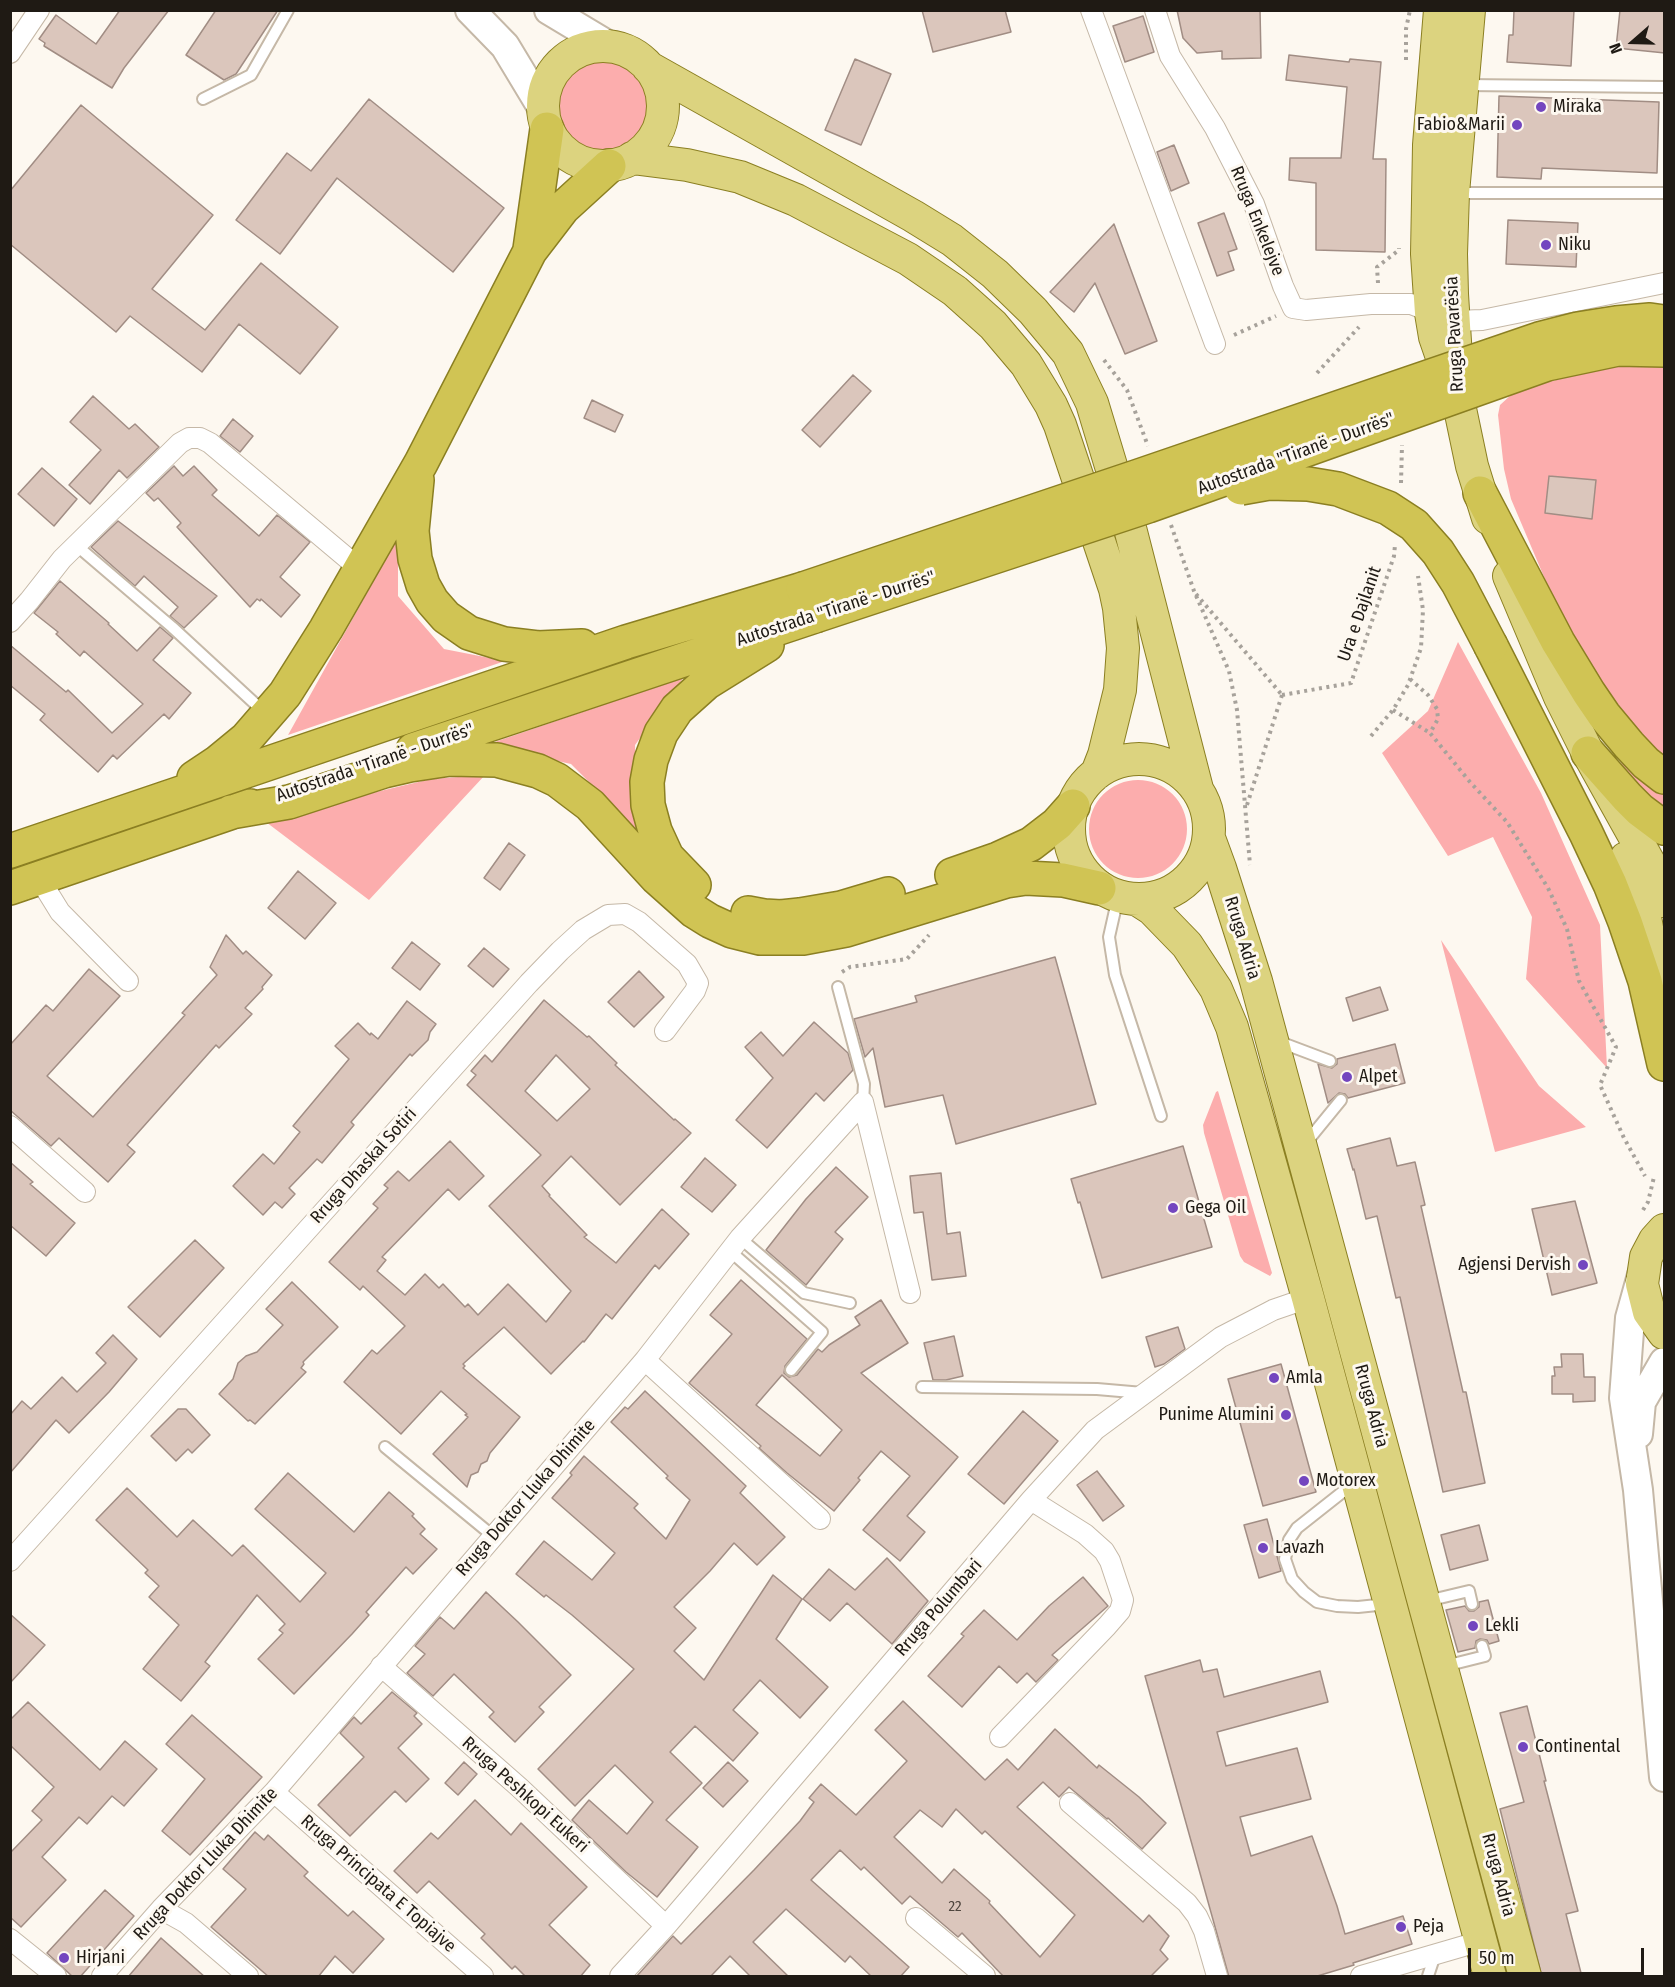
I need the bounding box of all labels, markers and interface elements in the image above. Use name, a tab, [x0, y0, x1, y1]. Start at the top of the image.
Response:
north arrow	[1603, 12, 1663, 72]
text: N	[1605, 41, 1626, 56]
place label: Miraka	[1553, 96, 1602, 118]
marker: Miraka	[1534, 100, 1548, 114]
place label: Fabio&Marii	[1417, 114, 1505, 136]
marker: Fabio&Marii	[1510, 118, 1524, 132]
street label: Rruga Enkelejve	[1225, 163, 1289, 279]
place label: Niku	[1558, 234, 1591, 256]
marker: Niku	[1539, 238, 1553, 252]
street label: Rruga Pavarësia	[1441, 276, 1469, 392]
street label: Autostrada "Tiranë - Durrës"	[1195, 408, 1397, 500]
street label: Ura e Dajlanit	[1334, 564, 1386, 664]
street label: Autostrada "Tiranë - Durrës"	[734, 567, 938, 651]
street label: Autostrada "Tiranë - Durrës"	[273, 719, 477, 807]
street label: Rruga Adria	[1219, 894, 1265, 982]
place label: Alpet	[1359, 1066, 1398, 1088]
marker: Alpet	[1340, 1070, 1354, 1084]
street label: Rruga Dhaskal Sotiri	[306, 1104, 422, 1228]
place label: Gega Oil	[1185, 1197, 1246, 1219]
marker: Gega Oil	[1166, 1201, 1180, 1215]
place label: Agjensi Dervish	[1458, 1254, 1571, 1276]
marker: Agjensi Dervish	[1576, 1258, 1590, 1272]
street label: Rruga Adria	[1350, 1362, 1392, 1450]
place label: Amla	[1286, 1367, 1323, 1389]
marker: Amla	[1267, 1371, 1281, 1385]
place label: Punime Alumini	[1159, 1404, 1274, 1426]
marker: Punime Alumini	[1279, 1408, 1293, 1422]
street label: Rruga Doktor Lluka Dhimite	[452, 1415, 600, 1581]
place label: Motorex	[1316, 1470, 1376, 1492]
marker: Motorex	[1297, 1474, 1311, 1488]
place label: Lavazh	[1275, 1537, 1325, 1559]
marker: Lavazh	[1256, 1541, 1270, 1555]
street label: Rruga Polumbari	[891, 1555, 987, 1661]
place label: Lekli	[1485, 1615, 1519, 1637]
marker: Lekli	[1466, 1619, 1480, 1633]
street label: Rruga Peshkopi Eukeri	[457, 1732, 593, 1858]
place label: Continental	[1535, 1736, 1620, 1758]
marker: Continental	[1516, 1740, 1530, 1754]
street label: Rruga Doktor Lluka Dhimite	[130, 1783, 282, 1945]
street label: Rruga Principata E Topiajve	[296, 1811, 460, 1957]
street label: Rruga Adria	[1477, 1831, 1519, 1919]
house number: 22	[948, 1898, 962, 1916]
place label: Peja	[1413, 1916, 1444, 1938]
marker: Peja	[1394, 1920, 1408, 1934]
scale bar	[1471, 1936, 1646, 1974]
place label: Hirjani	[76, 1947, 125, 1969]
text: 50 m	[1479, 1947, 1515, 1969]
marker: Hirjani	[57, 1951, 71, 1965]

